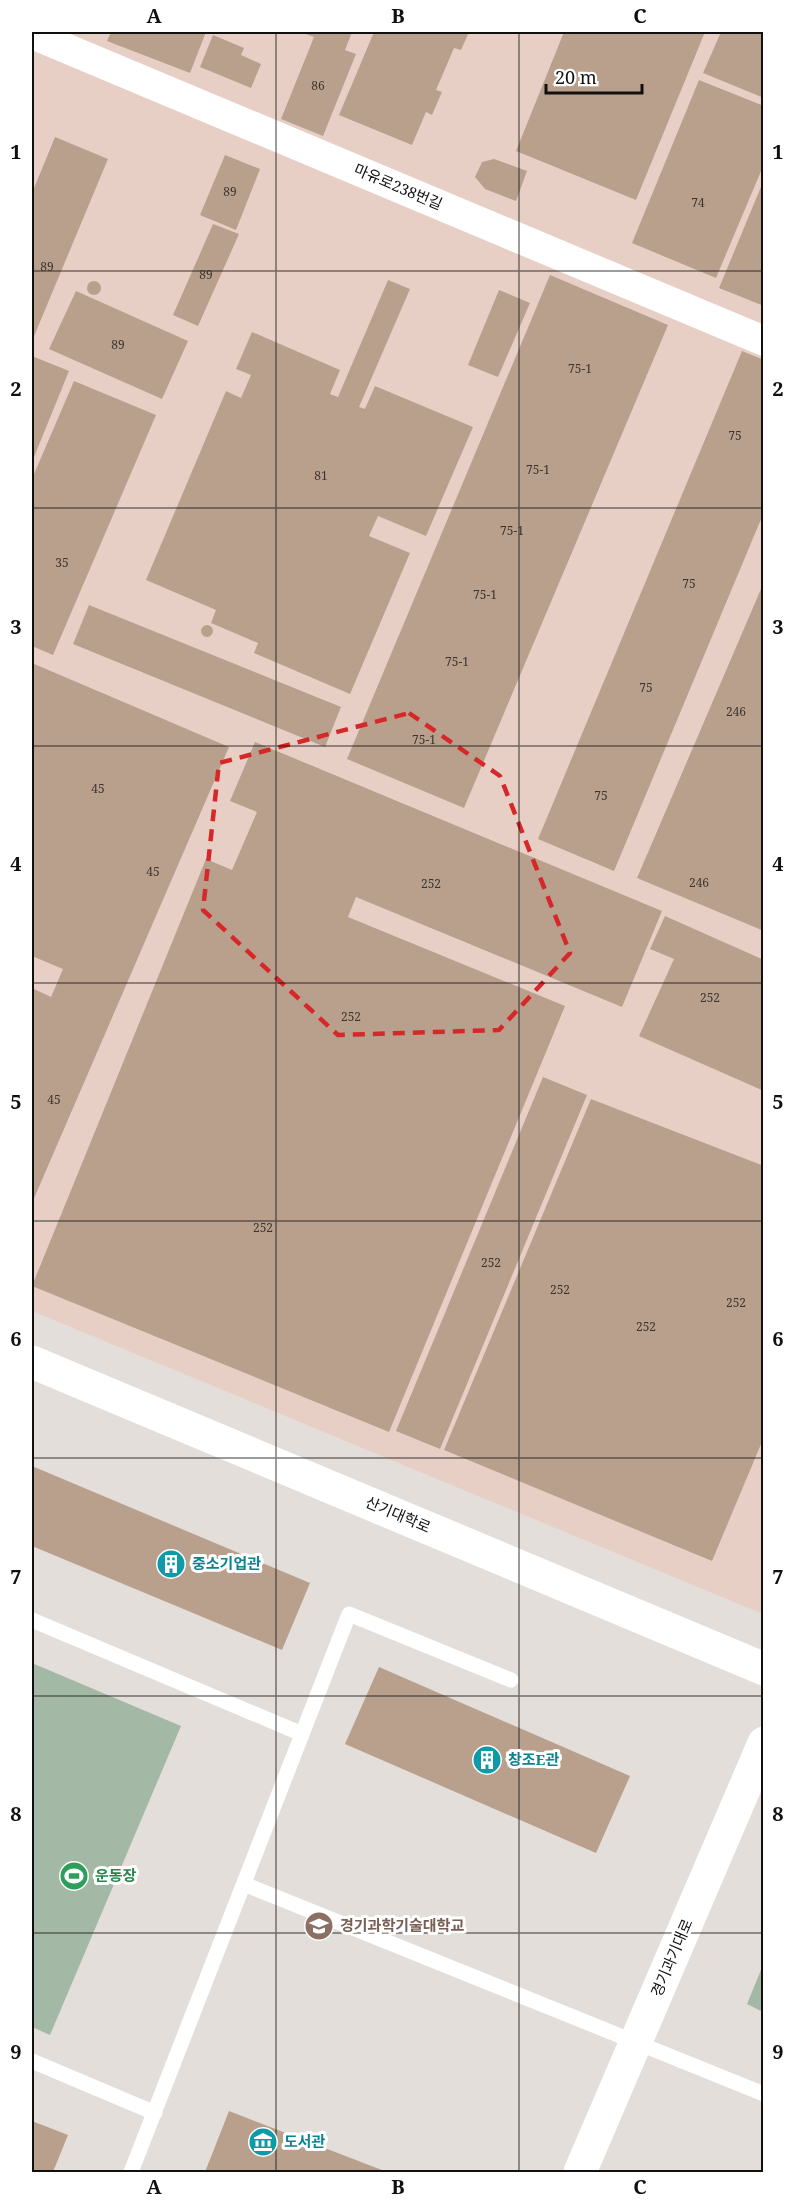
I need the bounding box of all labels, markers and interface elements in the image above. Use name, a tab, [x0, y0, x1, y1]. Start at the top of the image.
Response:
text: A	[146, 2, 162, 29]
text: B	[391, 2, 405, 29]
text: C	[633, 2, 647, 29]
scale bar	[546, 57, 642, 95]
text: 20 m	[555, 65, 597, 89]
house number: 86	[311, 77, 325, 94]
text: 1	[10, 138, 22, 165]
text: 1	[772, 138, 784, 165]
street label: 마유로238번길	[351, 158, 446, 214]
house number: 89	[223, 183, 237, 200]
house number: 74	[691, 194, 705, 211]
house number: 89	[40, 258, 54, 275]
house number: 89	[199, 266, 213, 283]
house number: 89	[111, 336, 125, 353]
house number: 75-1	[568, 360, 592, 377]
text: 2	[10, 375, 22, 402]
text: 2	[772, 375, 784, 402]
house number: 75	[728, 427, 742, 444]
house number: 75-1	[526, 461, 550, 478]
house number: 81	[314, 467, 328, 484]
house number: 75-1	[500, 522, 524, 539]
house number: 35	[55, 554, 69, 571]
house number: 75	[682, 575, 696, 592]
house number: 75-1	[473, 586, 497, 603]
text: 3	[10, 613, 22, 640]
text: 3	[772, 613, 784, 640]
house number: 75-1	[445, 653, 469, 670]
house number: 75	[639, 679, 653, 696]
house number: 246	[726, 703, 746, 720]
house number: 75-1	[412, 731, 436, 748]
house number: 45	[91, 780, 105, 797]
house number: 75	[594, 787, 608, 804]
text: 4	[10, 850, 22, 877]
text: 4	[772, 850, 784, 877]
house number: 45	[146, 863, 160, 880]
house number: 246	[689, 874, 709, 891]
house number: 252	[421, 875, 441, 892]
house number: 252	[700, 989, 720, 1006]
house number: 252	[341, 1008, 361, 1025]
text: 5	[10, 1088, 22, 1115]
text: 5	[772, 1088, 784, 1115]
house number: 45	[47, 1091, 61, 1108]
house number: 252	[253, 1219, 273, 1236]
house number: 252	[481, 1254, 501, 1271]
house number: 252	[550, 1281, 570, 1298]
house number: 252	[726, 1294, 746, 1311]
house number: 252	[636, 1318, 656, 1335]
text: 6	[10, 1325, 22, 1352]
text: 6	[772, 1325, 784, 1352]
street label: 산기대학로	[363, 1491, 434, 1537]
building icon: 중소기업관	[155, 1548, 187, 1580]
place label: 중소기업관	[192, 1553, 261, 1573]
text: 7	[10, 1563, 22, 1590]
text: 7	[772, 1563, 784, 1590]
building icon: 창조E관	[471, 1744, 503, 1776]
place label: 창조E관	[508, 1749, 559, 1769]
text: 8	[10, 1800, 22, 1827]
text: 8	[772, 1800, 784, 1827]
sports icon: 운동장	[58, 1860, 90, 1892]
place label: 운동장	[95, 1865, 137, 1885]
school or university icon: 경기과학기술대학교	[303, 1910, 335, 1942]
place label: 경기과학기술대학교	[340, 1915, 464, 1935]
street label: 경기과기대로	[646, 1916, 696, 2000]
text: 9	[10, 2038, 22, 2065]
text: 9	[772, 2038, 784, 2065]
museum icon: 도서관	[247, 2126, 279, 2158]
place label: 도서관	[284, 2131, 326, 2151]
text: A	[146, 2173, 162, 2200]
text: B	[391, 2173, 405, 2200]
text: C	[633, 2173, 647, 2200]

